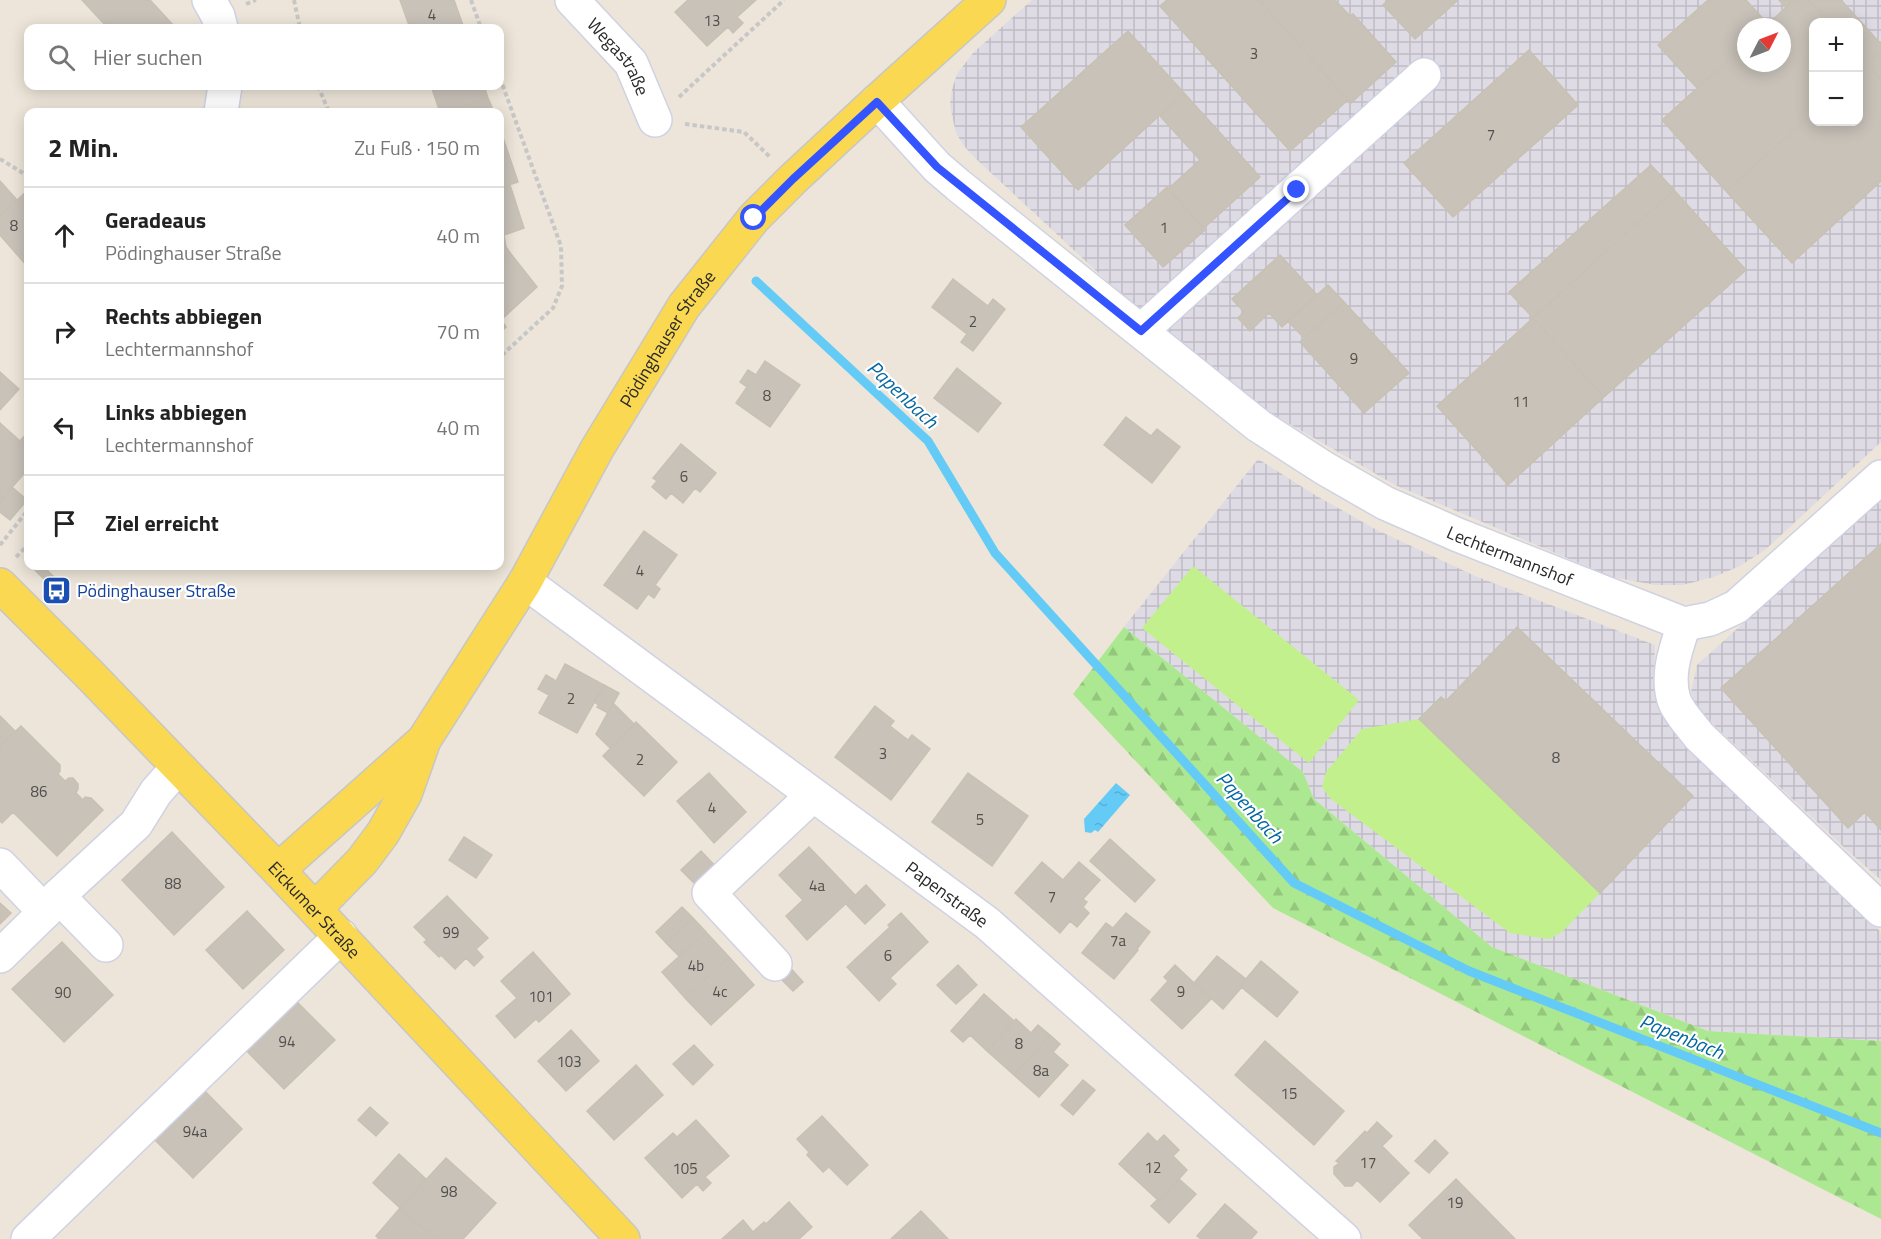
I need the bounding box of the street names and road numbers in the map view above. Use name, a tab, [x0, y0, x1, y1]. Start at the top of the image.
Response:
street label: Wegastraße	[581, 11, 657, 99]
street label: Pödinghauser Straße	[612, 264, 721, 412]
street label: Lechtermannshof	[1443, 518, 1577, 593]
street label: Eickumer Straße	[262, 854, 367, 964]
street label: Papenstraße	[900, 854, 995, 934]

